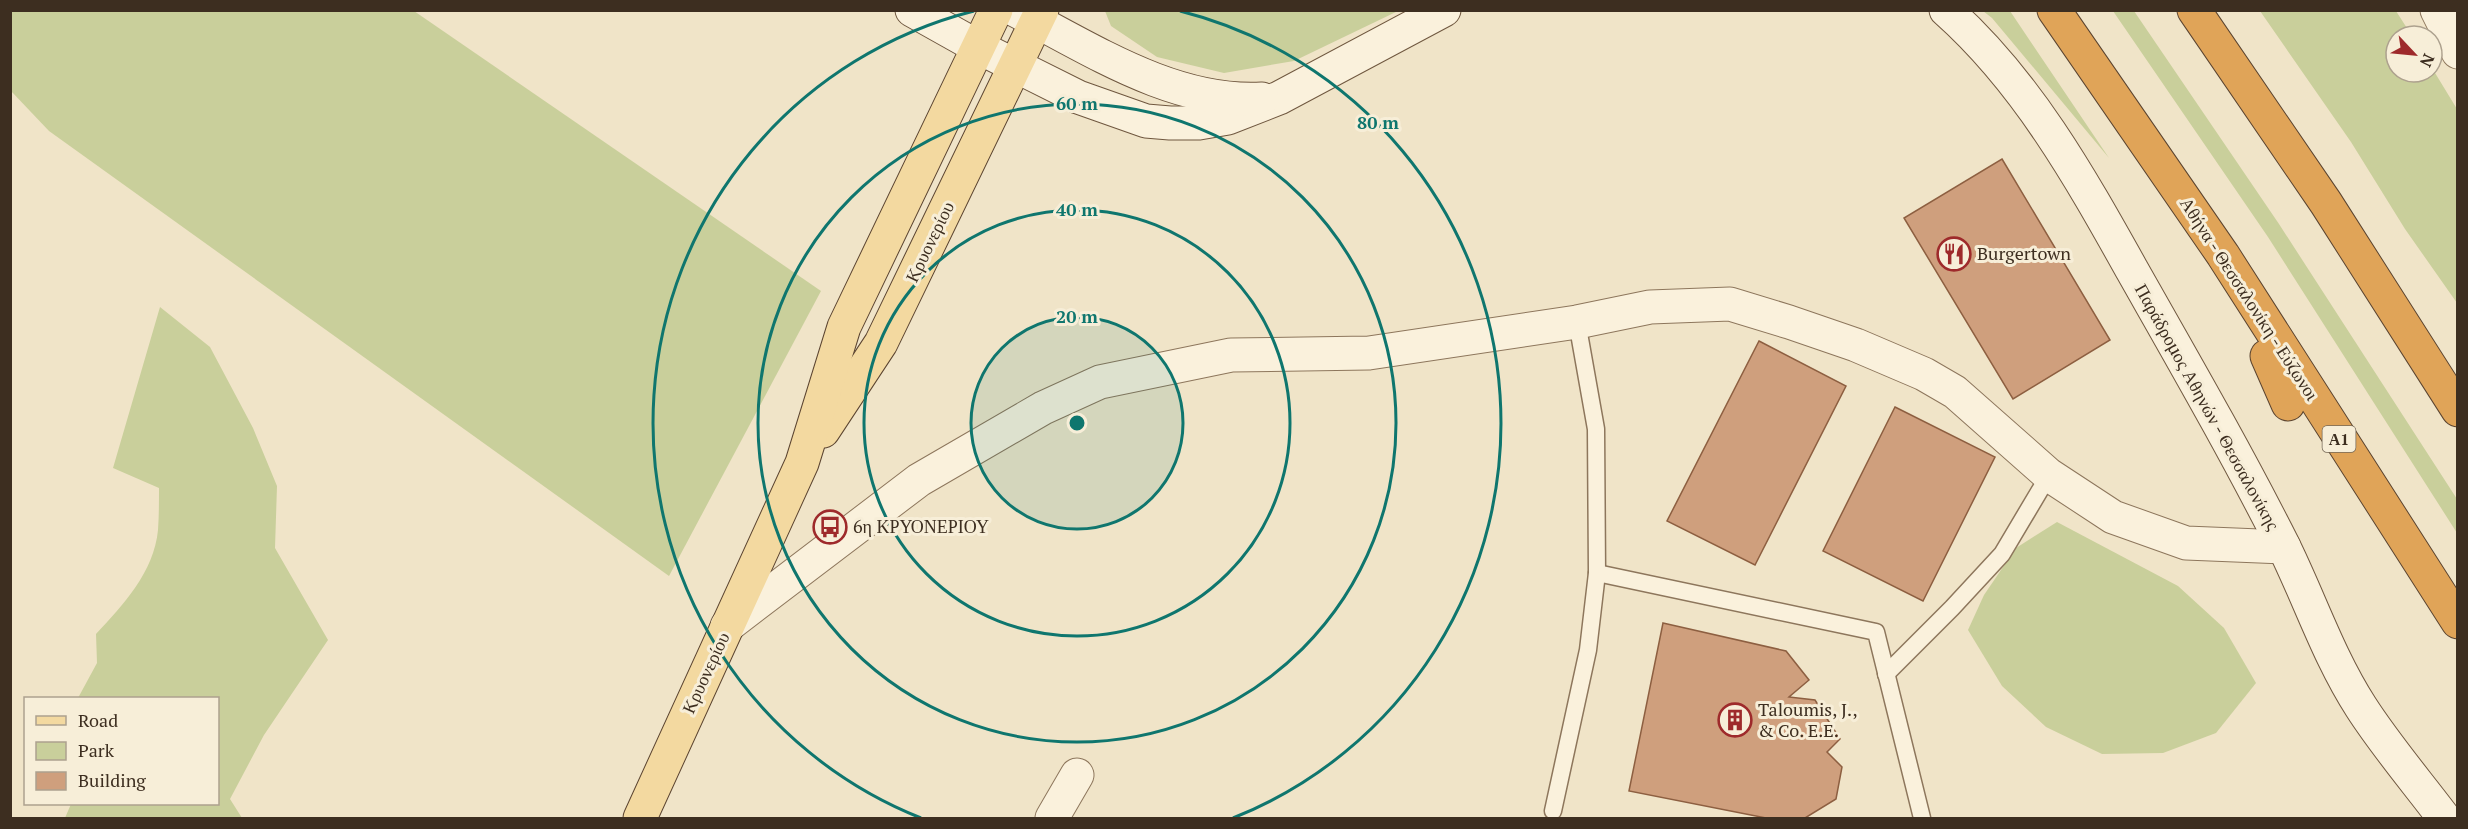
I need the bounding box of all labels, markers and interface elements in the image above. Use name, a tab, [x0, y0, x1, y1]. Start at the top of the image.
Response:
north arrow	[2384, 24, 2444, 84]
text: N	[2415, 50, 2440, 71]
text: 60 m	[1056, 91, 1098, 115]
text: 80 m	[1357, 110, 1399, 134]
street label: Αθήνα - Θεσσαλονίκη - Εύζωνοι	[2175, 192, 2325, 405]
street label: Κρυονερίου	[899, 197, 959, 286]
text: 40 m	[1056, 197, 1098, 221]
restaurant icon: Burgertown	[1936, 236, 1972, 272]
place label: Burgertown	[1977, 241, 2071, 265]
street label: Παράδρομος Αθηνών - Θεσσαλονίκης	[2130, 279, 2286, 534]
text: 20 m	[1056, 304, 1098, 328]
centre of rings	[1067, 413, 1087, 433]
road number: Α1	[2322, 426, 2356, 452]
bus stop icon: 6η ΚΡΥΟΝΕΡΙΟΥ	[812, 509, 848, 545]
place label: 6η ΚΡΥΟΝΕΡΙΟΥ	[853, 514, 989, 538]
street label: Κρυονερίου	[676, 628, 734, 717]
legend	[24, 697, 219, 805]
place label: Taloumis, J., & Co. E.E.	[1758, 697, 1858, 742]
building icon: Taloumis, J., & Co. E.E.	[1717, 702, 1753, 738]
text: Road	[78, 708, 118, 732]
text: Park	[78, 738, 115, 762]
text: Building	[78, 768, 146, 792]

